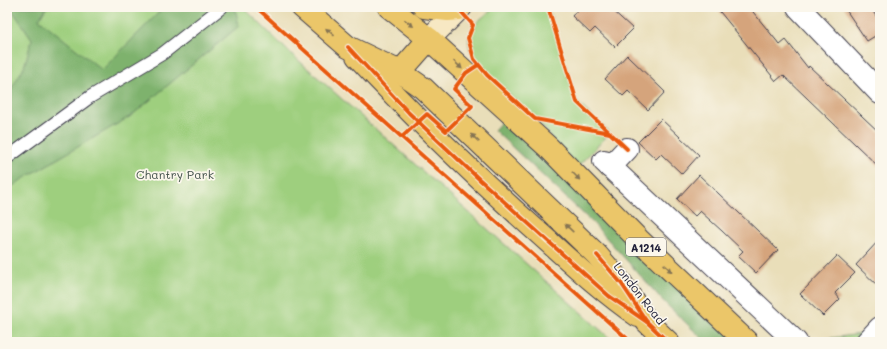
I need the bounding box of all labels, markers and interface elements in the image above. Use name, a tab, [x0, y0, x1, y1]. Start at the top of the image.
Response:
one-way arrow	[403, 19, 414, 27]
one-way arrow	[325, 27, 336, 36]
one-way arrow	[452, 61, 463, 70]
one-way arrow	[470, 133, 480, 143]
park label: Chantry Park	[136, 166, 214, 182]
one-way arrow	[571, 171, 581, 181]
one-way arrow	[564, 223, 574, 233]
road number: A1214	[626, 238, 666, 256]
street label: London Road	[611, 258, 670, 328]
one-way arrow	[663, 263, 673, 273]

